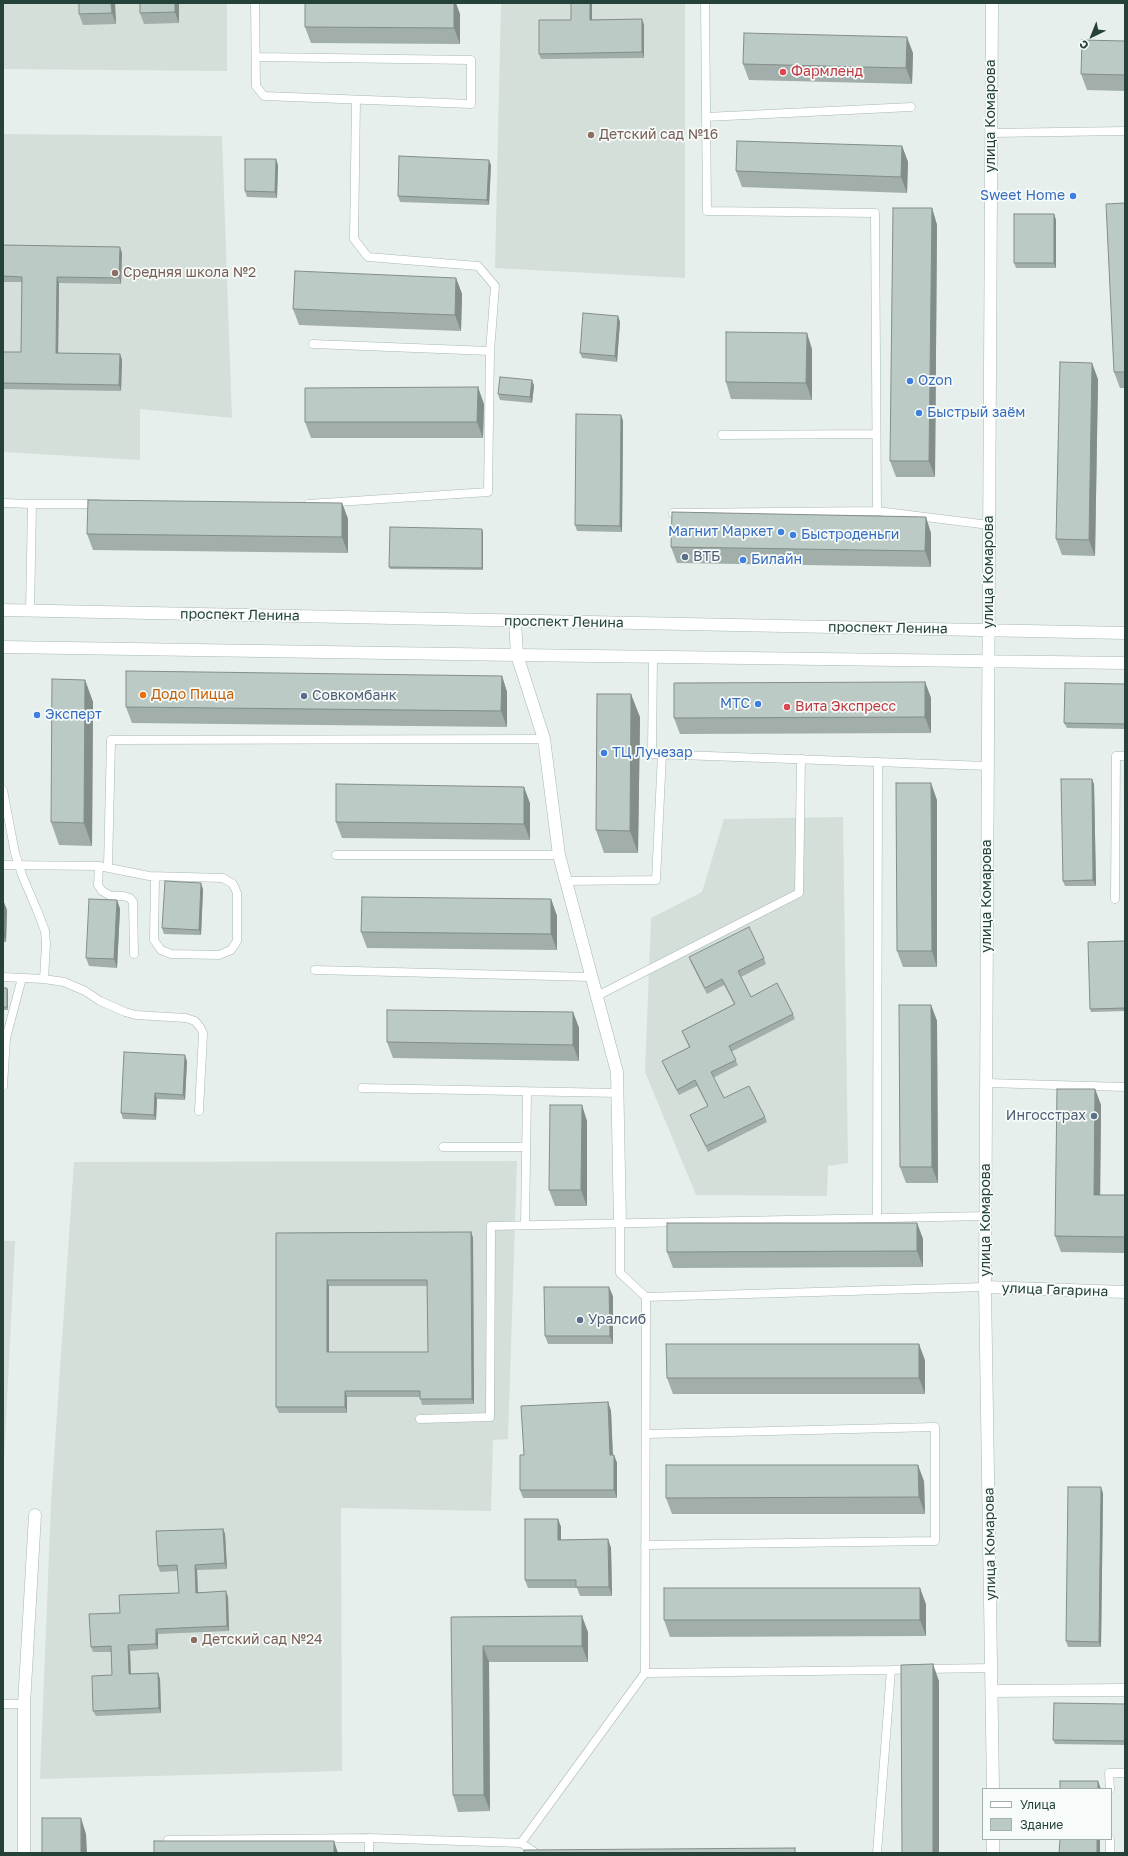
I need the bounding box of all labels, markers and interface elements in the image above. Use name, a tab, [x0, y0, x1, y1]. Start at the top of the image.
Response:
north arrow	[1072, 16, 1112, 56]
text: С	[1076, 38, 1091, 53]
street label: улица Комарова	[983, 59, 999, 173]
place label: Фармленд	[791, 64, 863, 80]
marker: Фармленд	[778, 67, 788, 77]
place label: Детский сад №16	[599, 127, 718, 143]
marker: Детский сад №16	[586, 130, 596, 140]
place label: Sweet Home	[980, 188, 1065, 204]
marker: Sweet Home	[1068, 191, 1078, 201]
place label: Средняя школа №2	[123, 265, 256, 281]
marker: Средняя школа №2	[110, 268, 120, 278]
place label: Ozon	[918, 373, 952, 389]
marker: Ozon	[905, 376, 915, 386]
place label: Быстрый заём	[927, 405, 1025, 421]
marker: Быстрый заём	[914, 408, 924, 418]
street label: улица Комарова	[981, 515, 997, 629]
place label: Магнит Маркет	[668, 524, 773, 540]
marker: Магнит Маркет	[776, 527, 786, 537]
place label: Быстроденьги	[801, 527, 899, 543]
marker: Быстроденьги	[788, 530, 798, 540]
place label: ВТБ	[693, 549, 720, 565]
marker: ВТБ	[680, 552, 690, 562]
place label: Билайн	[751, 552, 802, 568]
marker: Билайн	[738, 555, 748, 565]
street label: проспект Ленина	[180, 606, 300, 624]
street label: проспект Ленина	[504, 613, 624, 631]
street label: проспект Ленина	[828, 619, 948, 637]
place label: Додо Пицца	[151, 687, 234, 703]
place label: Совкомбанк	[312, 688, 397, 704]
marker: Додо Пицца	[138, 690, 148, 700]
marker: Совкомбанк	[299, 691, 309, 701]
place label: МТС	[720, 696, 750, 712]
marker: МТС	[753, 699, 763, 709]
place label: Вита Экспресс	[795, 699, 896, 715]
marker: Вита Экспресс	[782, 702, 792, 712]
place label: Эксперт	[45, 707, 102, 723]
marker: Эксперт	[32, 710, 42, 720]
place label: ТЦ Лучезар	[612, 745, 693, 761]
marker: ТЦ Лучезар	[599, 748, 609, 758]
street label: улица Комарова	[979, 839, 995, 953]
place label: Ингосстрах	[1006, 1108, 1086, 1124]
marker: Ингосстрах	[1089, 1111, 1099, 1121]
street label: улица Комарова	[978, 1163, 994, 1277]
street label: улица Гагарина	[1001, 1280, 1109, 1300]
place label: Уралсиб	[588, 1312, 646, 1328]
marker: Уралсиб	[575, 1315, 585, 1325]
street label: улица Комарова	[981, 1487, 999, 1601]
place label: Детский сад №24	[202, 1632, 323, 1648]
marker: Детский сад №24	[189, 1635, 199, 1645]
legend	[982, 1788, 1112, 1840]
text: Улица	[1020, 1797, 1056, 1812]
text: Здание	[1020, 1817, 1063, 1832]

